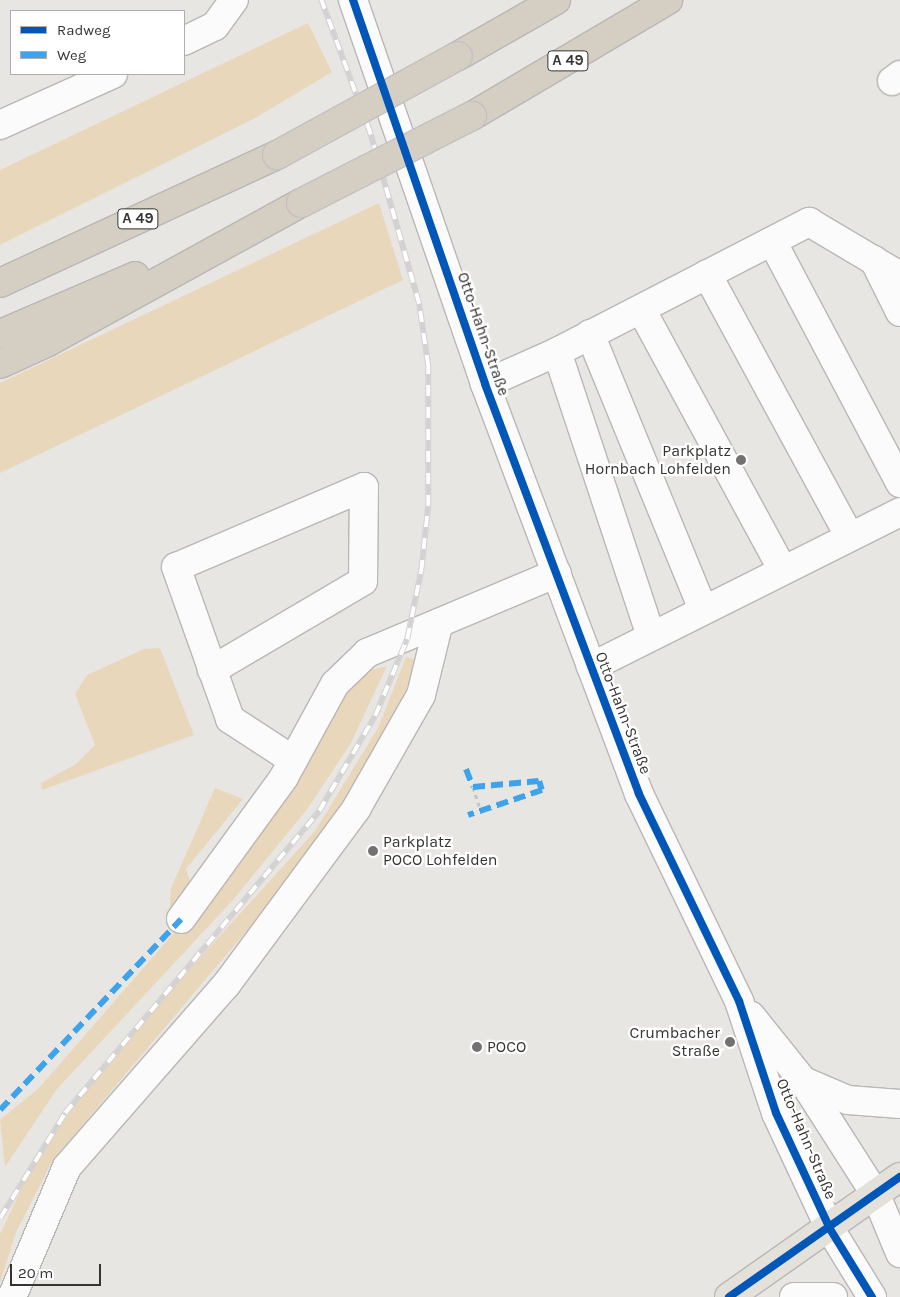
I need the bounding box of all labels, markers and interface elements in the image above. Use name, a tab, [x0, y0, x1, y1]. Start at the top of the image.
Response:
legend	[10, 10, 185, 75]
text: Radweg	[57, 21, 110, 39]
text: Weg	[57, 46, 86, 64]
road number: A 49	[547, 48, 589, 74]
road number: A 49	[117, 206, 159, 232]
street label: Otto-Hahn-Straße	[453, 270, 513, 398]
place label: Parkplatz Hornbach Lohfelden	[585, 441, 731, 479]
marker: Parkplatz Hornbach Lohfelden	[735, 454, 747, 466]
street label: Otto-Hahn-Straße	[591, 649, 655, 777]
place label: Parkplatz POCO Lohfelden	[383, 832, 498, 870]
marker: Parkplatz POCO Lohfelden	[367, 845, 379, 857]
place label: Crumbacher Straße	[630, 1023, 720, 1061]
marker: Crumbacher Straße	[724, 1036, 736, 1048]
place label: POCO	[487, 1037, 526, 1057]
marker: POCO	[471, 1041, 483, 1053]
street label: Otto-Hahn-Straße	[772, 1076, 840, 1202]
scale bar	[12, 1254, 104, 1286]
text: 20 m	[18, 1264, 53, 1282]

